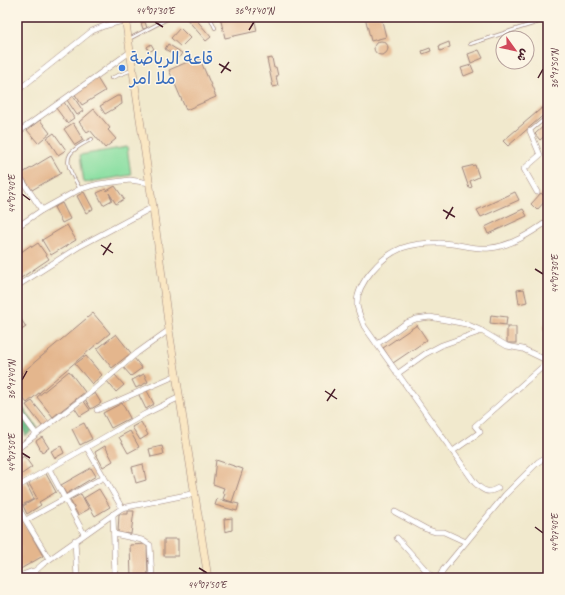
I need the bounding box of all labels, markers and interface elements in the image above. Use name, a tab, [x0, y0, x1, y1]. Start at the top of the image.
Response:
text: 44°07'30"E	[136, 4, 176, 17]
text: 36°17'40"N	[234, 4, 276, 17]
north arrow	[495, 30, 535, 70]
text: ش	[514, 47, 533, 64]
text: 36°17'50"N	[548, 47, 561, 89]
place label: قاعة الرياضة ملا امر	[128, 48, 213, 89]
marker: قاعة الرياضة ملا امر	[117, 63, 127, 73]
text: 44°07'40"E	[5, 173, 18, 213]
text: 44°07'30"E	[548, 253, 561, 293]
text: 36°17'40"N	[5, 358, 18, 400]
text: 44°07'50"E	[5, 432, 18, 472]
text: 44°07'40"E	[548, 512, 561, 552]
text: 44°07'50"E	[188, 578, 228, 591]

